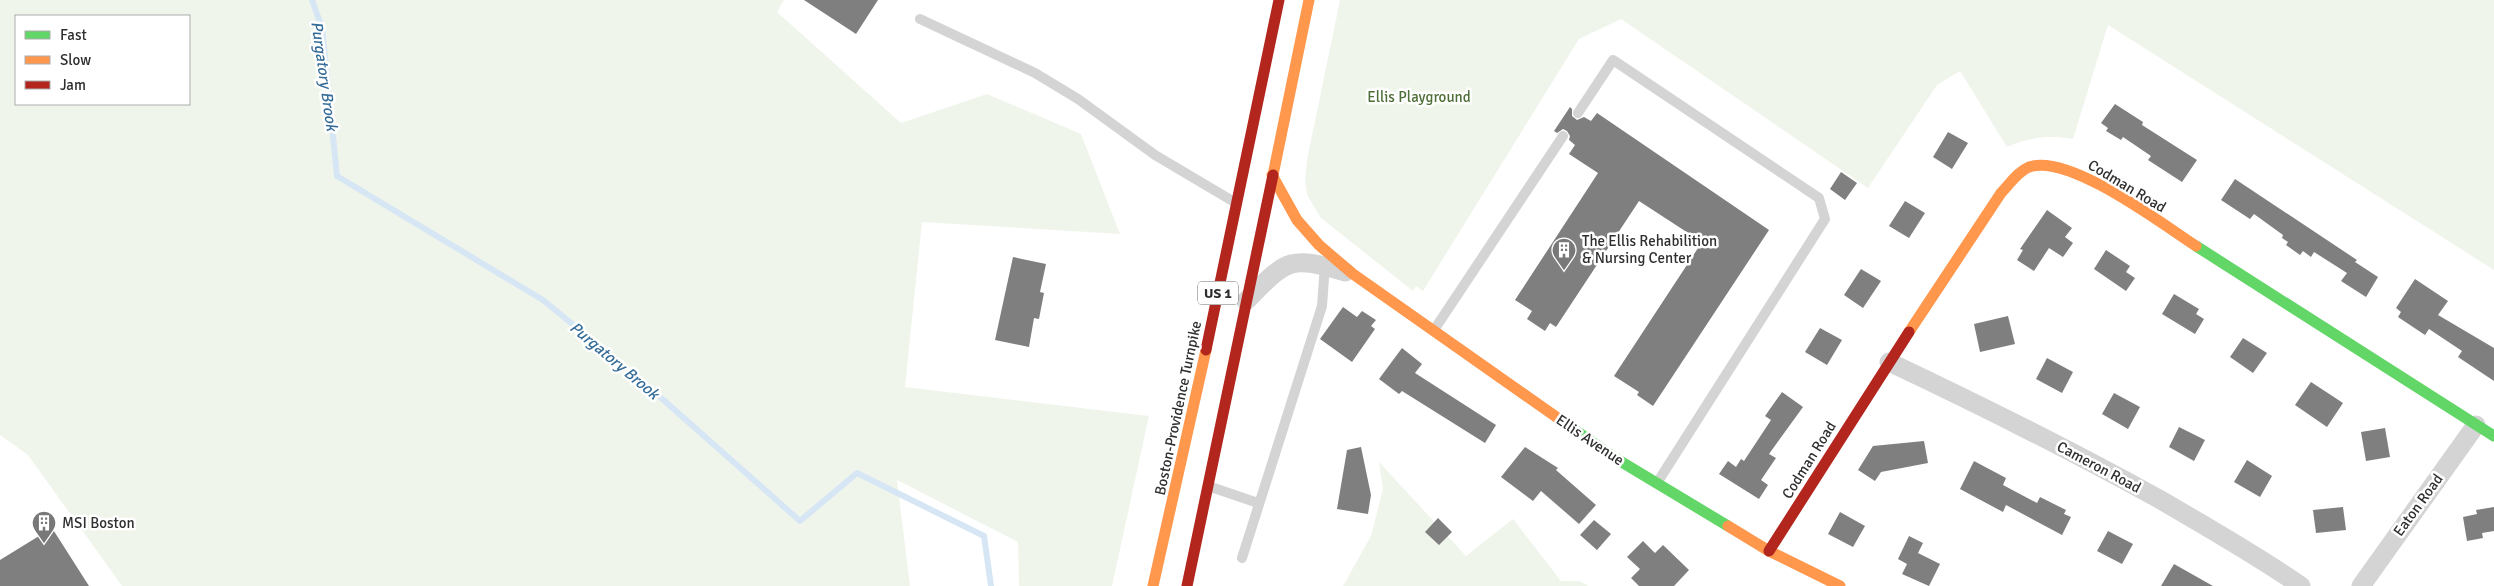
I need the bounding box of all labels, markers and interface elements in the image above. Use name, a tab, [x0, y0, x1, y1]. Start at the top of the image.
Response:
legend	[15, 15, 190, 105]
water label: Purgatory Brook	[306, 20, 342, 134]
text: Fast	[60, 26, 87, 44]
text: Slow	[60, 51, 91, 69]
text: Jam	[60, 76, 86, 94]
park label: Ellis Playground	[1367, 88, 1471, 106]
street label: Codman Road	[2085, 156, 2169, 216]
place label: The Ellis Rehabilition & Nursing Center	[1582, 232, 1717, 267]
building icon: The Ellis Rehabilition & Nursing Center	[1551, 237, 1577, 271]
road number: US 1	[1198, 282, 1238, 304]
water label: Purgatory Brook	[566, 318, 665, 405]
street label: Boston-Providence Turnpike	[1151, 319, 1205, 497]
street label: Ellis Avenue	[1553, 411, 1627, 469]
street label: Codman Road	[1778, 418, 1840, 502]
street label: Cameron Road	[2054, 437, 2144, 497]
street label: Eaton Road	[2389, 470, 2447, 540]
building icon: MSI Boston	[31, 510, 57, 544]
place label: MSI Boston	[62, 514, 135, 532]

